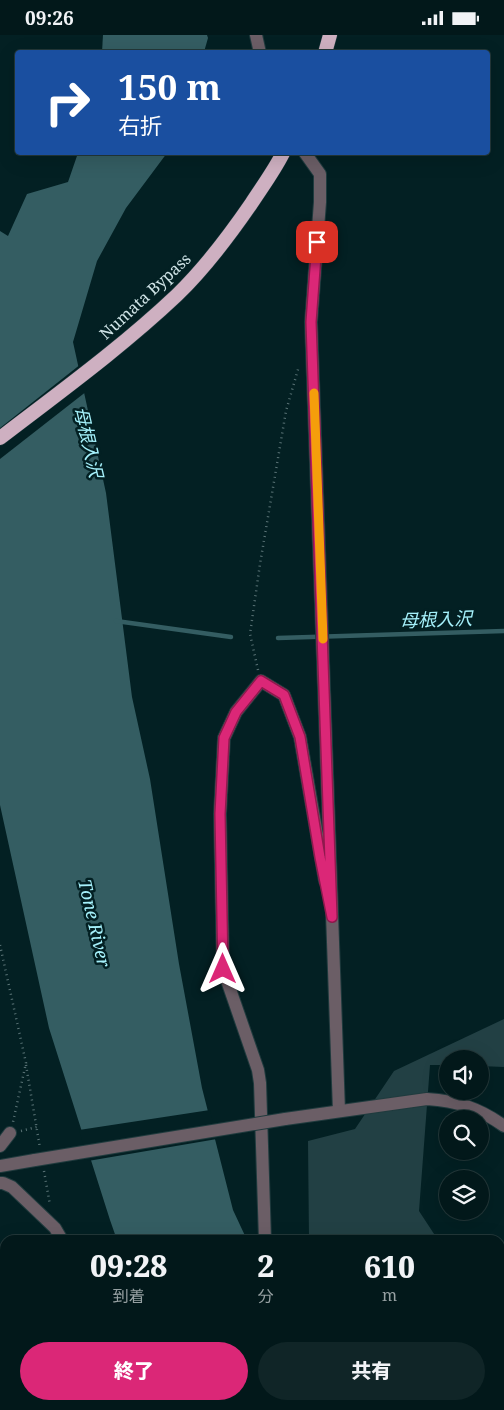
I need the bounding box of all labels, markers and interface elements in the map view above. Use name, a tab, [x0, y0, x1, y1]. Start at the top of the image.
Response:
text: 09:26	[25, 5, 74, 31]
text: 150 m	[118, 63, 221, 110]
icon: right	[35, 70, 100, 135]
text: 右折	[118, 110, 162, 140]
pin	[296, 221, 338, 263]
icon: arrive	[303, 228, 331, 256]
street label: Numata Bypass	[94, 248, 196, 344]
water label: 母根入沢	[69, 404, 109, 482]
water label: 母根入沢	[400, 606, 474, 632]
water label: Tone River	[73, 877, 117, 970]
position arrow	[196, 942, 248, 994]
map controls	[439, 1050, 489, 1220]
button: sound	[439, 1050, 489, 1100]
button: search	[439, 1110, 489, 1160]
button: layers	[439, 1170, 489, 1220]
text: 09:28	[90, 1245, 167, 1286]
text: 2	[257, 1245, 274, 1286]
text: 610	[364, 1246, 415, 1287]
text: m	[382, 1284, 397, 1306]
text: 到着	[113, 1285, 145, 1307]
text: 分	[258, 1285, 274, 1307]
button: 終了	[20, 1342, 248, 1400]
button: 共有	[258, 1342, 485, 1400]

